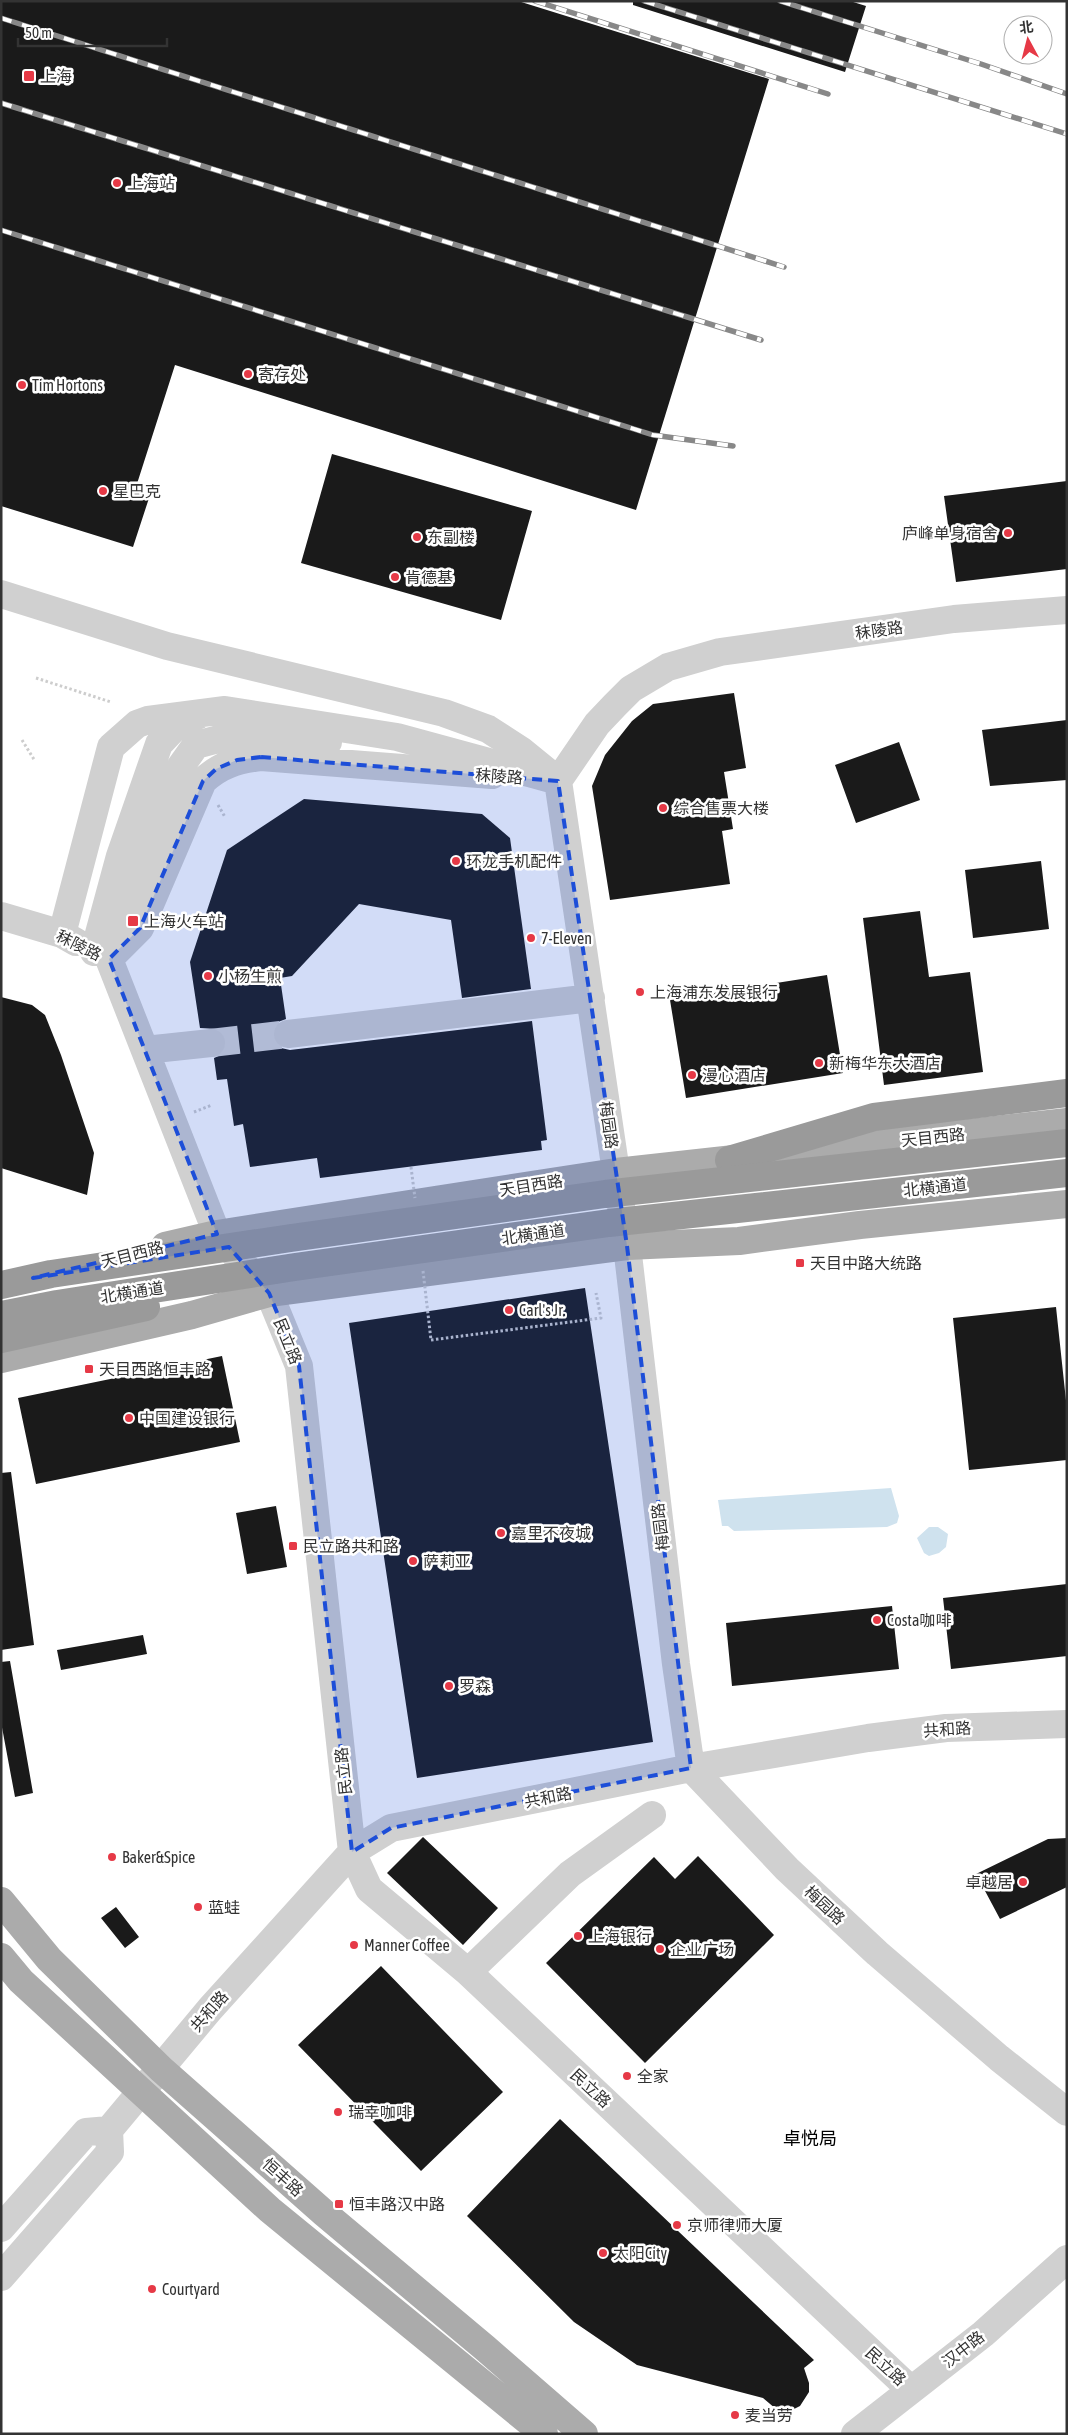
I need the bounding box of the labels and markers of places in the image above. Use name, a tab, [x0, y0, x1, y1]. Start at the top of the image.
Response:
place label: 上海	[40, 67, 72, 85]
marker: 上海	[22, 69, 36, 83]
place label: 上海站	[127, 174, 175, 192]
marker: 上海站	[111, 177, 123, 189]
place label: 寄存处	[258, 365, 306, 383]
marker: 寄存处	[242, 368, 254, 380]
place label: Tim Hortons	[32, 376, 103, 394]
marker: Tim Hortons	[16, 379, 28, 391]
place label: 星巴克	[113, 482, 161, 500]
marker: 星巴克	[97, 485, 109, 497]
place label: 庐峰单身宿舍	[902, 524, 998, 542]
marker: 庐峰单身宿舍	[1002, 527, 1014, 539]
place label: 东副楼	[427, 528, 475, 546]
marker: 东副楼	[411, 531, 423, 543]
place label: 肯德基	[405, 568, 453, 586]
marker: 肯德基	[389, 571, 401, 583]
place label: 综合售票大楼	[673, 799, 769, 817]
marker: 综合售票大楼	[657, 802, 669, 814]
place label: 环龙手机配件	[466, 852, 562, 870]
marker: 环龙手机配件	[450, 855, 462, 867]
place label: 上海火车站	[144, 912, 224, 930]
marker: 上海火车站	[126, 914, 140, 928]
place label: 7-Eleven	[541, 929, 592, 947]
marker: 7-Eleven	[525, 932, 537, 944]
place label: 小杨生煎	[218, 967, 282, 985]
marker: 小杨生煎	[202, 970, 214, 982]
place label: 上海浦东发展银行	[650, 983, 778, 1001]
marker: 上海浦东发展银行	[634, 986, 646, 998]
place label: 新梅华东大酒店	[829, 1054, 941, 1072]
marker: 新梅华东大酒店	[813, 1057, 825, 1069]
place label: 漫心酒店	[702, 1066, 766, 1084]
marker: 漫心酒店	[686, 1069, 698, 1081]
place label: 天目中路大统路	[810, 1254, 922, 1272]
marker: 天目中路大统路	[794, 1257, 806, 1269]
place label: Carl's Jr.	[519, 1301, 565, 1319]
marker: Carl's Jr.	[503, 1304, 515, 1316]
place label: 天目西路恒丰路	[99, 1360, 211, 1378]
marker: 天目西路恒丰路	[83, 1363, 95, 1375]
place label: 中国建设银行	[139, 1409, 235, 1427]
marker: 中国建设银行	[123, 1412, 135, 1424]
place label: 嘉里不夜城	[511, 1524, 591, 1542]
marker: 嘉里不夜城	[495, 1527, 507, 1539]
place label: 民立路共和路	[303, 1537, 399, 1555]
marker: 民立路共和路	[287, 1540, 299, 1552]
place label: 萨莉亚	[423, 1552, 471, 1570]
marker: 萨莉亚	[407, 1555, 419, 1567]
place label: Costa咖啡	[887, 1611, 951, 1629]
marker: Costa咖啡	[871, 1614, 883, 1626]
place label: 罗森	[459, 1677, 491, 1695]
marker: 罗森	[443, 1680, 455, 1692]
place label: Baker&Spice	[122, 1848, 195, 1867]
marker: Baker&Spice	[106, 1851, 118, 1863]
place label: 卓越居	[965, 1873, 1013, 1891]
marker: 卓越居	[1017, 1876, 1029, 1888]
place label: 蓝蛙	[208, 1898, 240, 1916]
marker: 蓝蛙	[192, 1901, 204, 1913]
place label: 上海银行	[588, 1927, 652, 1945]
marker: 上海银行	[572, 1930, 584, 1942]
place label: Manner Coffee	[364, 1936, 450, 1954]
marker: Manner Coffee	[348, 1939, 360, 1951]
place label: 企业广场	[670, 1940, 734, 1958]
marker: 企业广场	[654, 1943, 666, 1955]
place label: 全家	[637, 2067, 669, 2085]
marker: 全家	[621, 2070, 633, 2082]
place label: 瑞幸咖啡	[348, 2103, 412, 2121]
marker: 瑞幸咖啡	[332, 2106, 344, 2118]
place label: 恒丰路汉中路	[349, 2195, 445, 2213]
marker: 恒丰路汉中路	[333, 2198, 345, 2210]
place label: 京师律师大厦	[687, 2216, 783, 2234]
marker: 京师律师大厦	[671, 2219, 683, 2231]
place label: 太阳City	[613, 2244, 667, 2263]
marker: 太阳City	[597, 2247, 609, 2259]
place label: Courtyard	[162, 2280, 220, 2299]
marker: Courtyard	[146, 2283, 158, 2295]
place label: 麦当劳	[745, 2406, 793, 2424]
marker: 麦当劳	[729, 2409, 741, 2421]

